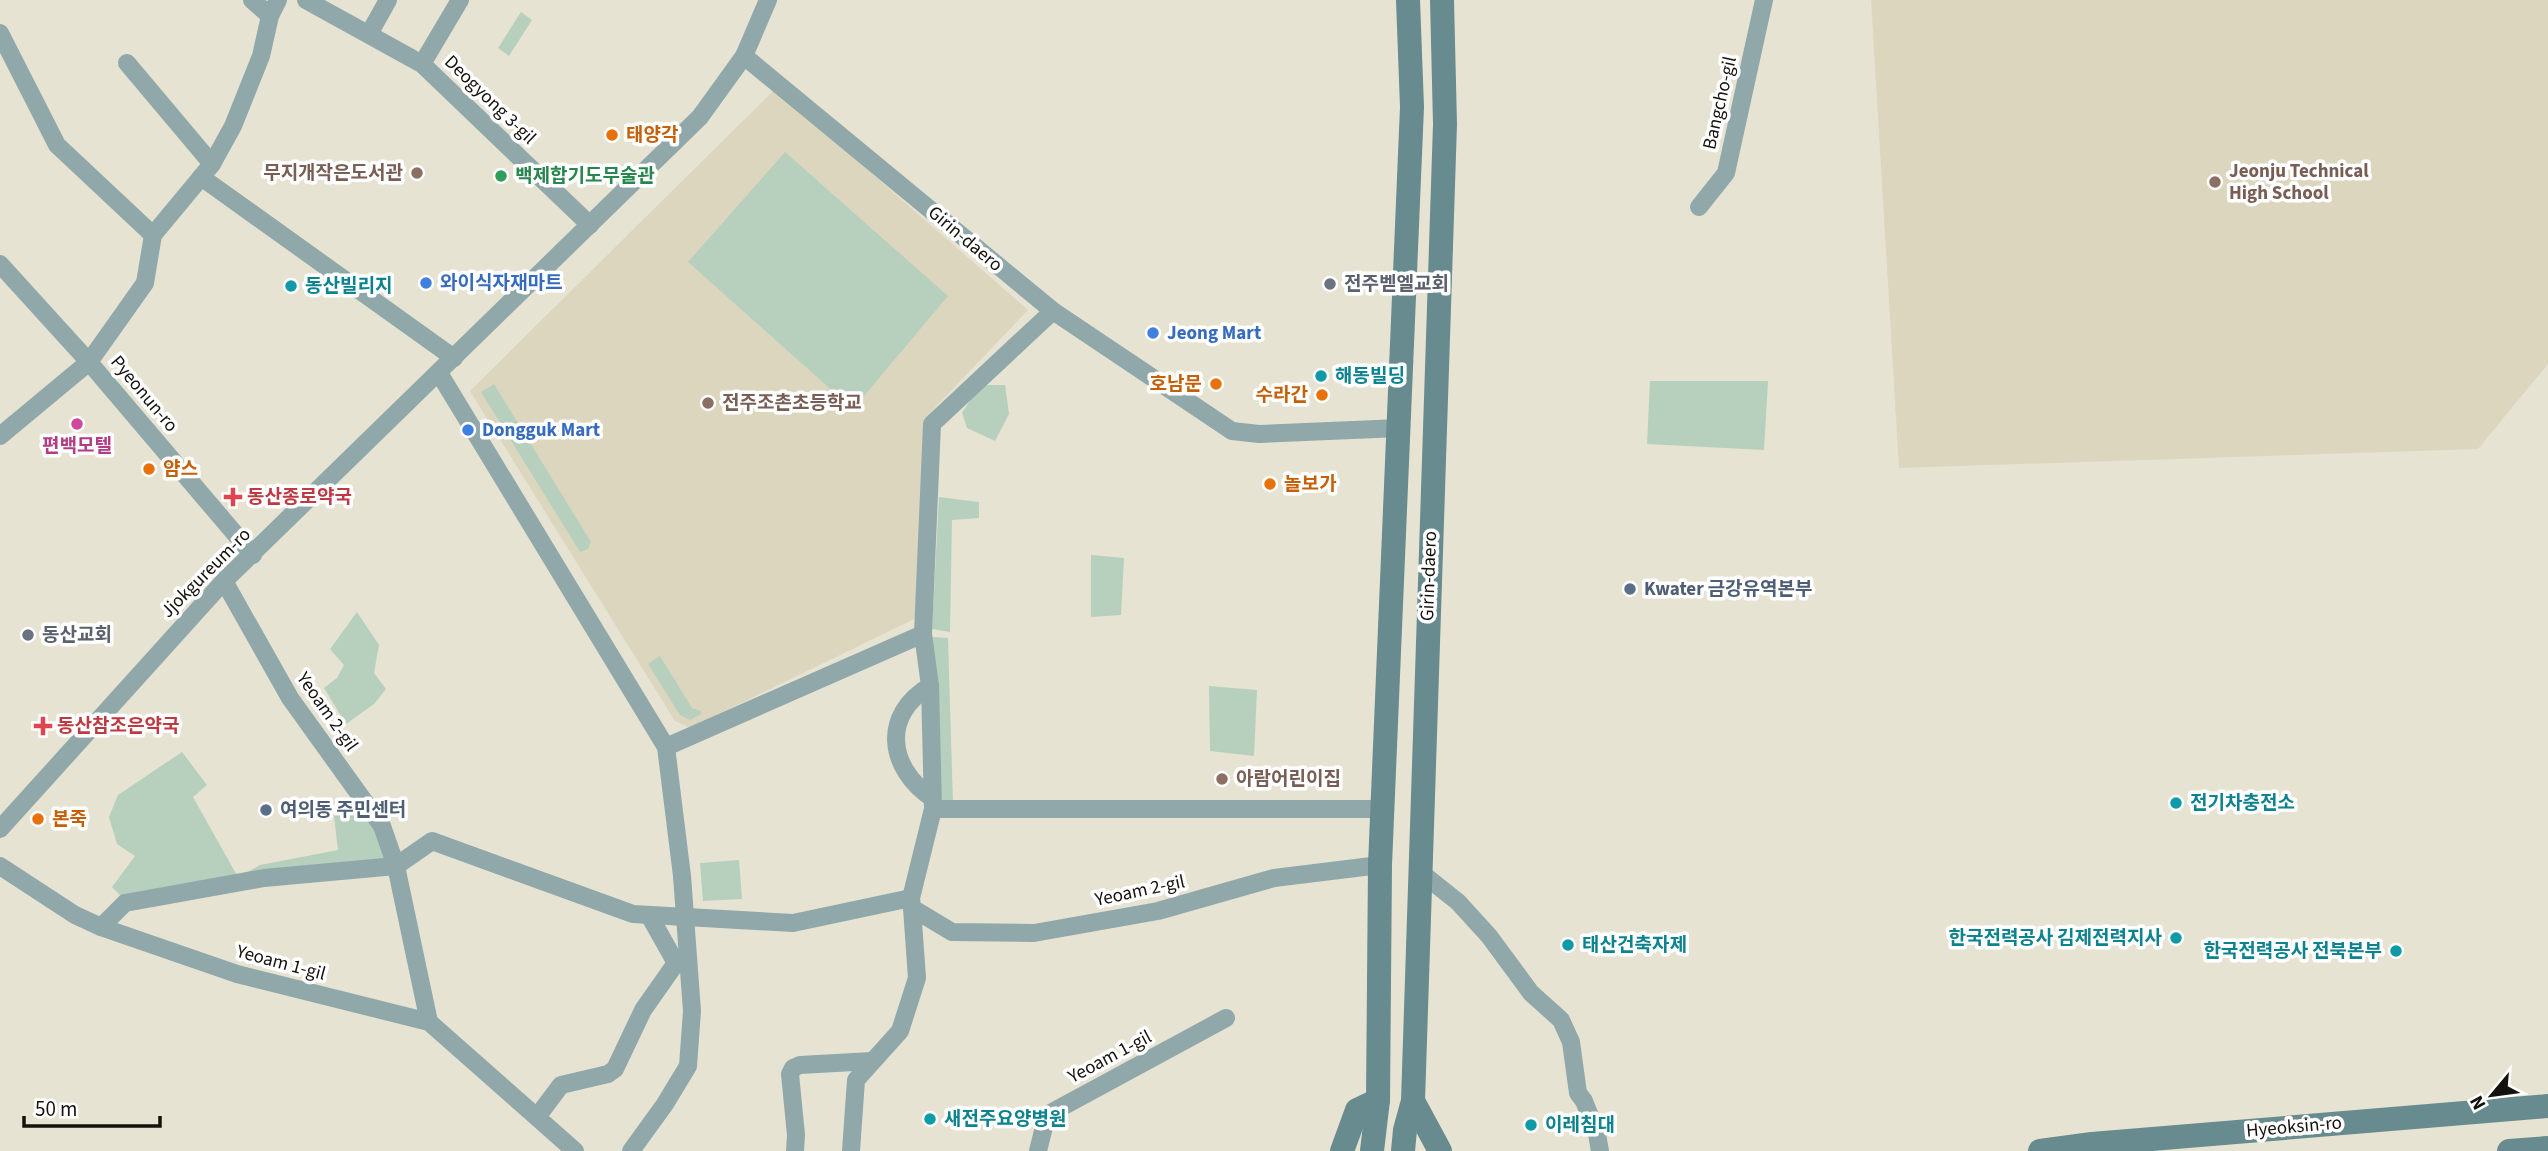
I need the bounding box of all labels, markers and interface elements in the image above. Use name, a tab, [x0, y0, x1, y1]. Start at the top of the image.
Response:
street label: Deogyong 3-gil	[438, 49, 542, 151]
street label: Bangcho-gil	[1696, 54, 1744, 152]
place label: 태양각	[626, 122, 678, 149]
marker: 태양각	[604, 127, 620, 143]
place label: Jeonju Technical High School	[2229, 158, 2369, 207]
place label: 무지개작은도서관	[263, 160, 404, 187]
place label: 백제합기도무술관	[515, 163, 655, 190]
marker: 무지개작은도서관	[409, 165, 425, 181]
marker: 백제합기도무술관	[493, 168, 509, 184]
marker: Jeonju Technical High School	[2207, 174, 2223, 190]
street label: Girin-daero	[922, 200, 1008, 278]
place label: 와이식자재마트	[440, 270, 562, 297]
place label: 전주벧엘교회	[1344, 271, 1449, 298]
place label: 동산빌리지	[305, 273, 392, 300]
marker: 와이식자재마트	[418, 275, 434, 291]
marker: 전주벧엘교회	[1322, 276, 1338, 292]
marker: 동산빌리지	[283, 278, 299, 294]
place label: Jeong Mart	[1167, 320, 1261, 347]
marker: Jeong Mart	[1145, 325, 1161, 341]
street label: Pyeonun-ro	[104, 350, 184, 438]
place label: 해동빌딩	[1335, 363, 1405, 390]
marker: 해동빌딩	[1313, 368, 1329, 384]
place label: 호남문	[1150, 371, 1202, 398]
marker: 호남문	[1208, 376, 1224, 392]
place label: 수라간	[1256, 382, 1309, 409]
marker: 수라간	[1314, 387, 1330, 403]
place label: 전주조촌초등학교	[722, 390, 862, 417]
marker: 전주조촌초등학교	[700, 395, 716, 411]
marker: 편백모텔	[69, 416, 85, 432]
place label: Dongguk Mart	[482, 417, 600, 444]
marker: Dongguk Mart	[460, 422, 476, 438]
place label: 편백모텔	[42, 433, 112, 460]
place label: 얌스	[163, 456, 198, 483]
marker: 얌스	[141, 461, 157, 477]
place label: 놀보가	[1284, 471, 1337, 498]
marker: 놀보가	[1262, 476, 1278, 492]
place label: 동산종로약국	[247, 484, 352, 511]
marker: 동산종로약국	[225, 489, 241, 505]
street label: Jjokgureum-ro	[155, 522, 257, 624]
street label: Girin-daero	[1414, 530, 1444, 622]
place label: Kwater 금강유역본부	[1644, 576, 1812, 603]
marker: Kwater 금강유역본부	[1622, 581, 1638, 597]
place label: 동산교회	[42, 622, 112, 649]
marker: 동산교회	[20, 627, 36, 643]
street label: Yeoam 2-gil	[289, 666, 364, 757]
place label: 동산참조은약국	[57, 713, 179, 740]
marker: 동산참조은약국	[35, 718, 51, 734]
place label: 아람어린이집	[1236, 766, 1341, 793]
marker: 아람어린이집	[1214, 771, 1230, 787]
place label: 전기차충전소	[2190, 790, 2295, 817]
marker: 전기차충전소	[2168, 795, 2184, 811]
place label: 여의동 주민센터	[280, 797, 406, 824]
marker: 여의동 주민센터	[258, 802, 274, 818]
place label: 본죽	[52, 806, 87, 833]
marker: 본죽	[30, 811, 46, 827]
street label: Yeoam 2-gil	[1092, 868, 1188, 914]
place label: 한국전력공사 김제전력지사	[1948, 925, 2163, 952]
marker: 한국전력공사 김제전력지사	[2168, 930, 2184, 946]
place label: 태산건축자제	[1582, 932, 1687, 959]
marker: 태산건축자제	[1560, 937, 1576, 953]
street label: Yeoam 1-gil	[232, 938, 329, 988]
place label: 한국전력공사 전북본부	[2203, 938, 2382, 965]
marker: 한국전력공사 전북본부	[2388, 943, 2404, 959]
street label: Yeoam 1-gil	[1062, 1024, 1157, 1091]
north arrow	[2457, 1060, 2527, 1130]
scale bar	[24, 1084, 161, 1128]
text: N	[2464, 1090, 2493, 1115]
text: 50 m	[35, 1094, 77, 1124]
place label: 새전주요양병원	[944, 1106, 1066, 1133]
street label: Hyeoksin-ro	[2245, 1109, 2343, 1145]
marker: 새전주요양병원	[922, 1111, 938, 1127]
place label: 이레침대	[1545, 1112, 1615, 1139]
marker: 이레침대	[1523, 1117, 1539, 1133]

